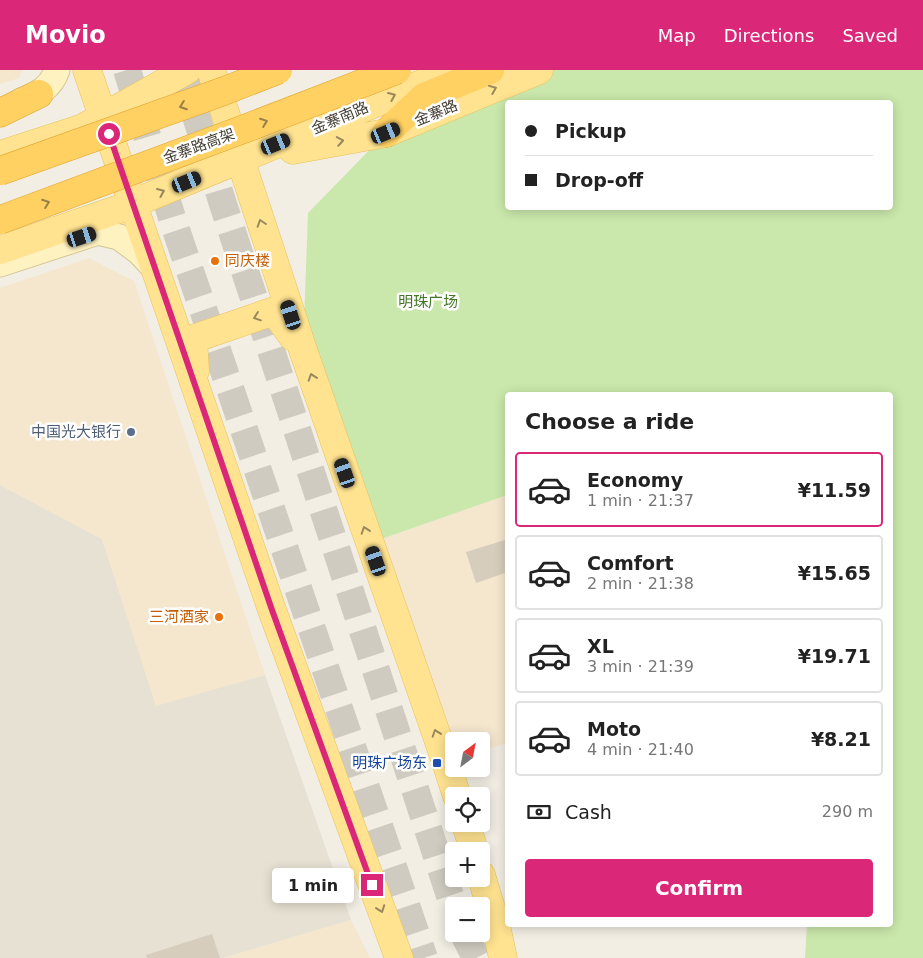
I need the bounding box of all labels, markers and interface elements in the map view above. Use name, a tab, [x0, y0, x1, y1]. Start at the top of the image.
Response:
text: Movio	[25, 21, 106, 49]
text: Map	[658, 25, 696, 46]
text: Directions	[724, 25, 814, 46]
text: Saved	[842, 25, 898, 46]
one-way arrow	[488, 85, 497, 95]
one-way arrow	[387, 92, 396, 103]
street label: 金寨路	[412, 96, 460, 130]
street label: 金寨南路	[309, 98, 371, 138]
one-way arrow	[179, 100, 187, 110]
one-way arrow	[259, 118, 267, 128]
car	[369, 120, 402, 146]
text: Pickup	[555, 120, 626, 142]
route start	[98, 123, 120, 145]
street label: 金寨路高架	[161, 125, 237, 167]
car	[259, 131, 292, 157]
one-way arrow	[335, 137, 344, 147]
car	[170, 169, 203, 195]
text: Drop-off	[555, 169, 643, 191]
one-way arrow	[156, 188, 165, 198]
one-way arrow	[41, 199, 50, 209]
one-way arrow	[257, 219, 267, 227]
car	[65, 225, 98, 249]
place label: 同庆楼	[225, 252, 270, 270]
marker: 同庆楼	[209, 255, 221, 267]
park label: 明珠广场	[398, 293, 458, 311]
car	[279, 298, 302, 332]
one-way arrow	[254, 311, 262, 321]
one-way arrow	[308, 373, 318, 382]
text: Choose a ride	[525, 409, 694, 434]
place label: 中国光大银行	[31, 423, 121, 441]
marker: 中国光大银行	[125, 426, 137, 438]
car	[333, 456, 356, 490]
icon: car	[527, 467, 572, 512]
text: Economy	[587, 469, 683, 491]
text: ¥11.59	[798, 479, 871, 501]
text: 1 min · 21:37	[587, 491, 694, 510]
one-way arrow	[361, 527, 371, 535]
car	[364, 544, 387, 578]
icon: car	[527, 550, 572, 595]
text: Comfort	[587, 552, 674, 574]
text: ¥15.65	[798, 562, 871, 584]
text: 2 min · 21:38	[587, 574, 694, 593]
place label: 三河酒家	[149, 608, 209, 626]
marker: 三河酒家	[213, 611, 225, 623]
icon: car	[527, 633, 572, 678]
text: XL	[587, 635, 614, 657]
text: ¥19.71	[798, 645, 871, 667]
text: 3 min · 21:39	[587, 657, 694, 676]
icon: car	[527, 716, 572, 761]
text: Moto	[587, 718, 641, 740]
text: ¥8.21	[811, 728, 871, 750]
one-way arrow	[432, 730, 442, 738]
north arrow	[445, 732, 490, 778]
map controls	[445, 732, 490, 942]
text: 4 min · 21:40	[587, 740, 694, 759]
place label: 明珠广场东	[352, 754, 427, 772]
marker: 明珠广场东	[431, 757, 443, 769]
button: locate	[445, 787, 490, 832]
icon: cash	[525, 798, 553, 826]
text: Cash	[565, 801, 612, 823]
text: 290 m	[822, 802, 873, 821]
button: +	[445, 842, 490, 887]
button: Confirm	[525, 859, 873, 917]
callout: 1 min	[272, 868, 354, 902]
route end	[361, 874, 383, 896]
text: 1 min	[288, 876, 338, 895]
button: −	[445, 897, 490, 942]
one-way arrow	[375, 904, 385, 913]

